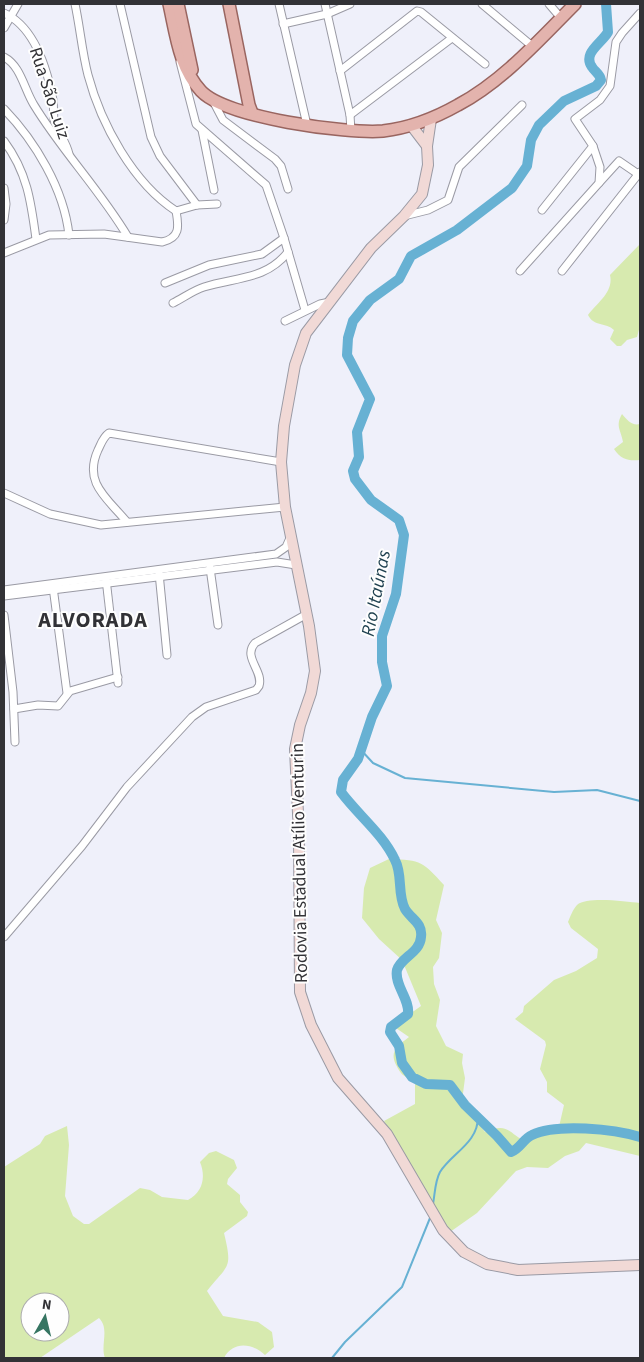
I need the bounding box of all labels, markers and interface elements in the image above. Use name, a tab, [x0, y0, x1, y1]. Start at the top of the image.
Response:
street label: Rua São Luiz	[23, 44, 76, 143]
water label: Rio Itaúnas	[355, 548, 398, 639]
district label: ALVORADA	[37, 604, 148, 636]
street label: Rodovia Estadual Atílio Venturin	[285, 743, 314, 983]
north arrow	[20, 1292, 70, 1342]
text: N	[41, 1295, 53, 1316]

